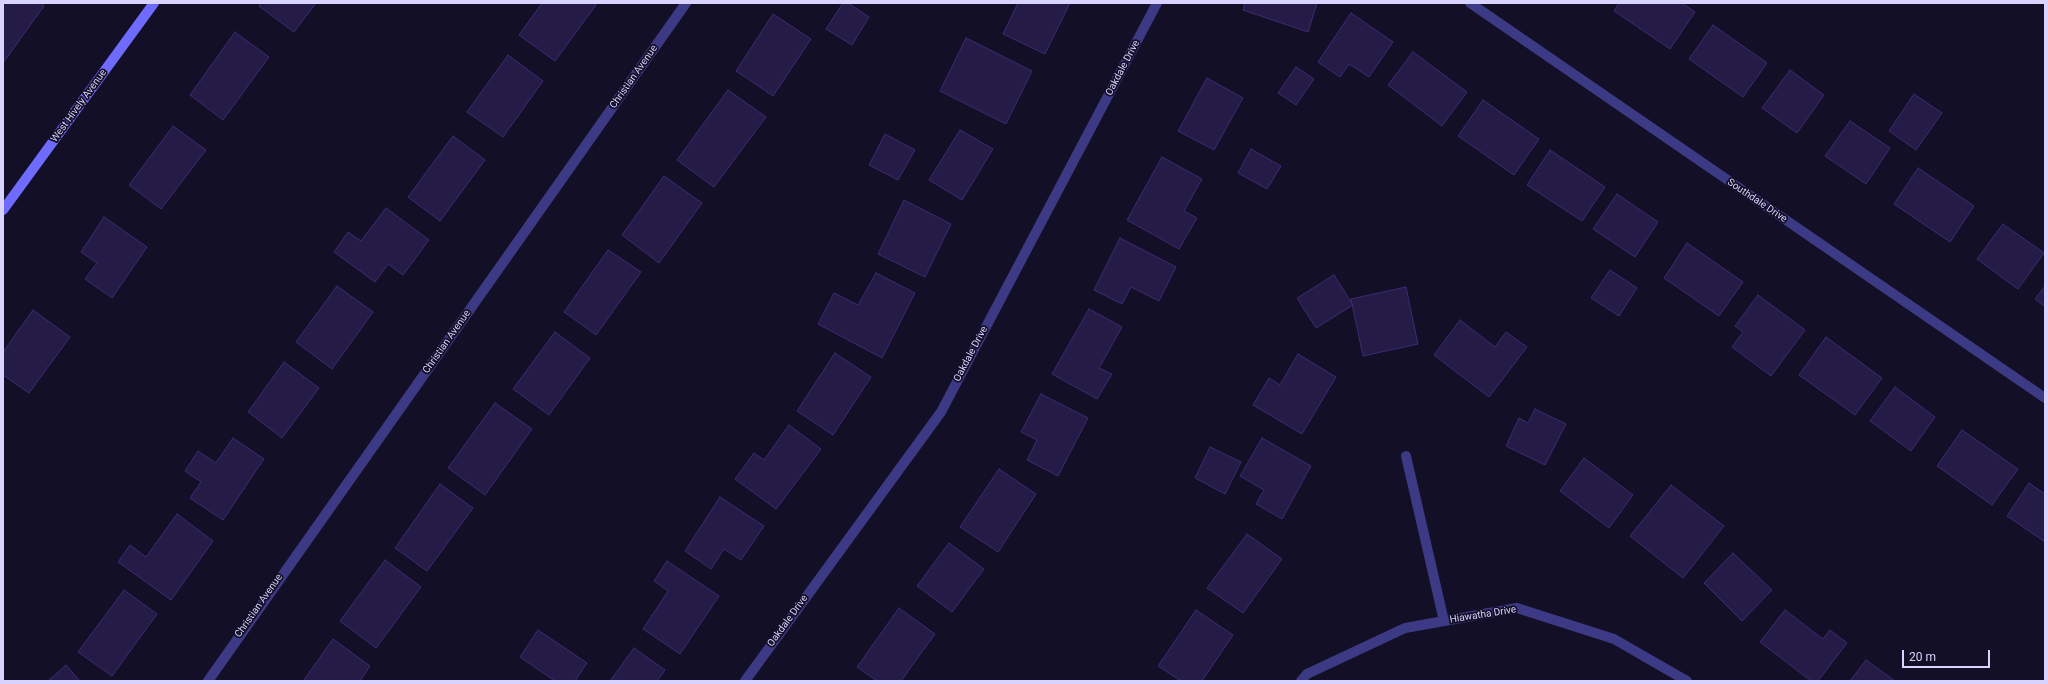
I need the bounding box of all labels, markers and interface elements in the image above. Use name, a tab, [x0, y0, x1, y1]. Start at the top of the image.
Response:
street label: Oakdale Drive	[1103, 38, 1143, 98]
street label: Christian Avenue	[608, 43, 660, 111]
street label: West Hively Avenue	[49, 67, 109, 145]
street label: Southdale Drive	[1725, 177, 1789, 225]
street label: Christian Avenue	[421, 308, 473, 376]
street label: Oakdale Drive	[951, 324, 991, 384]
street label: Christian Avenue	[233, 572, 285, 640]
street label: Oakdale Drive	[765, 593, 811, 649]
street label: Hiawatha Drive	[1449, 604, 1517, 626]
scale bar	[1904, 642, 1992, 668]
text: 20 m	[1909, 650, 1936, 664]

